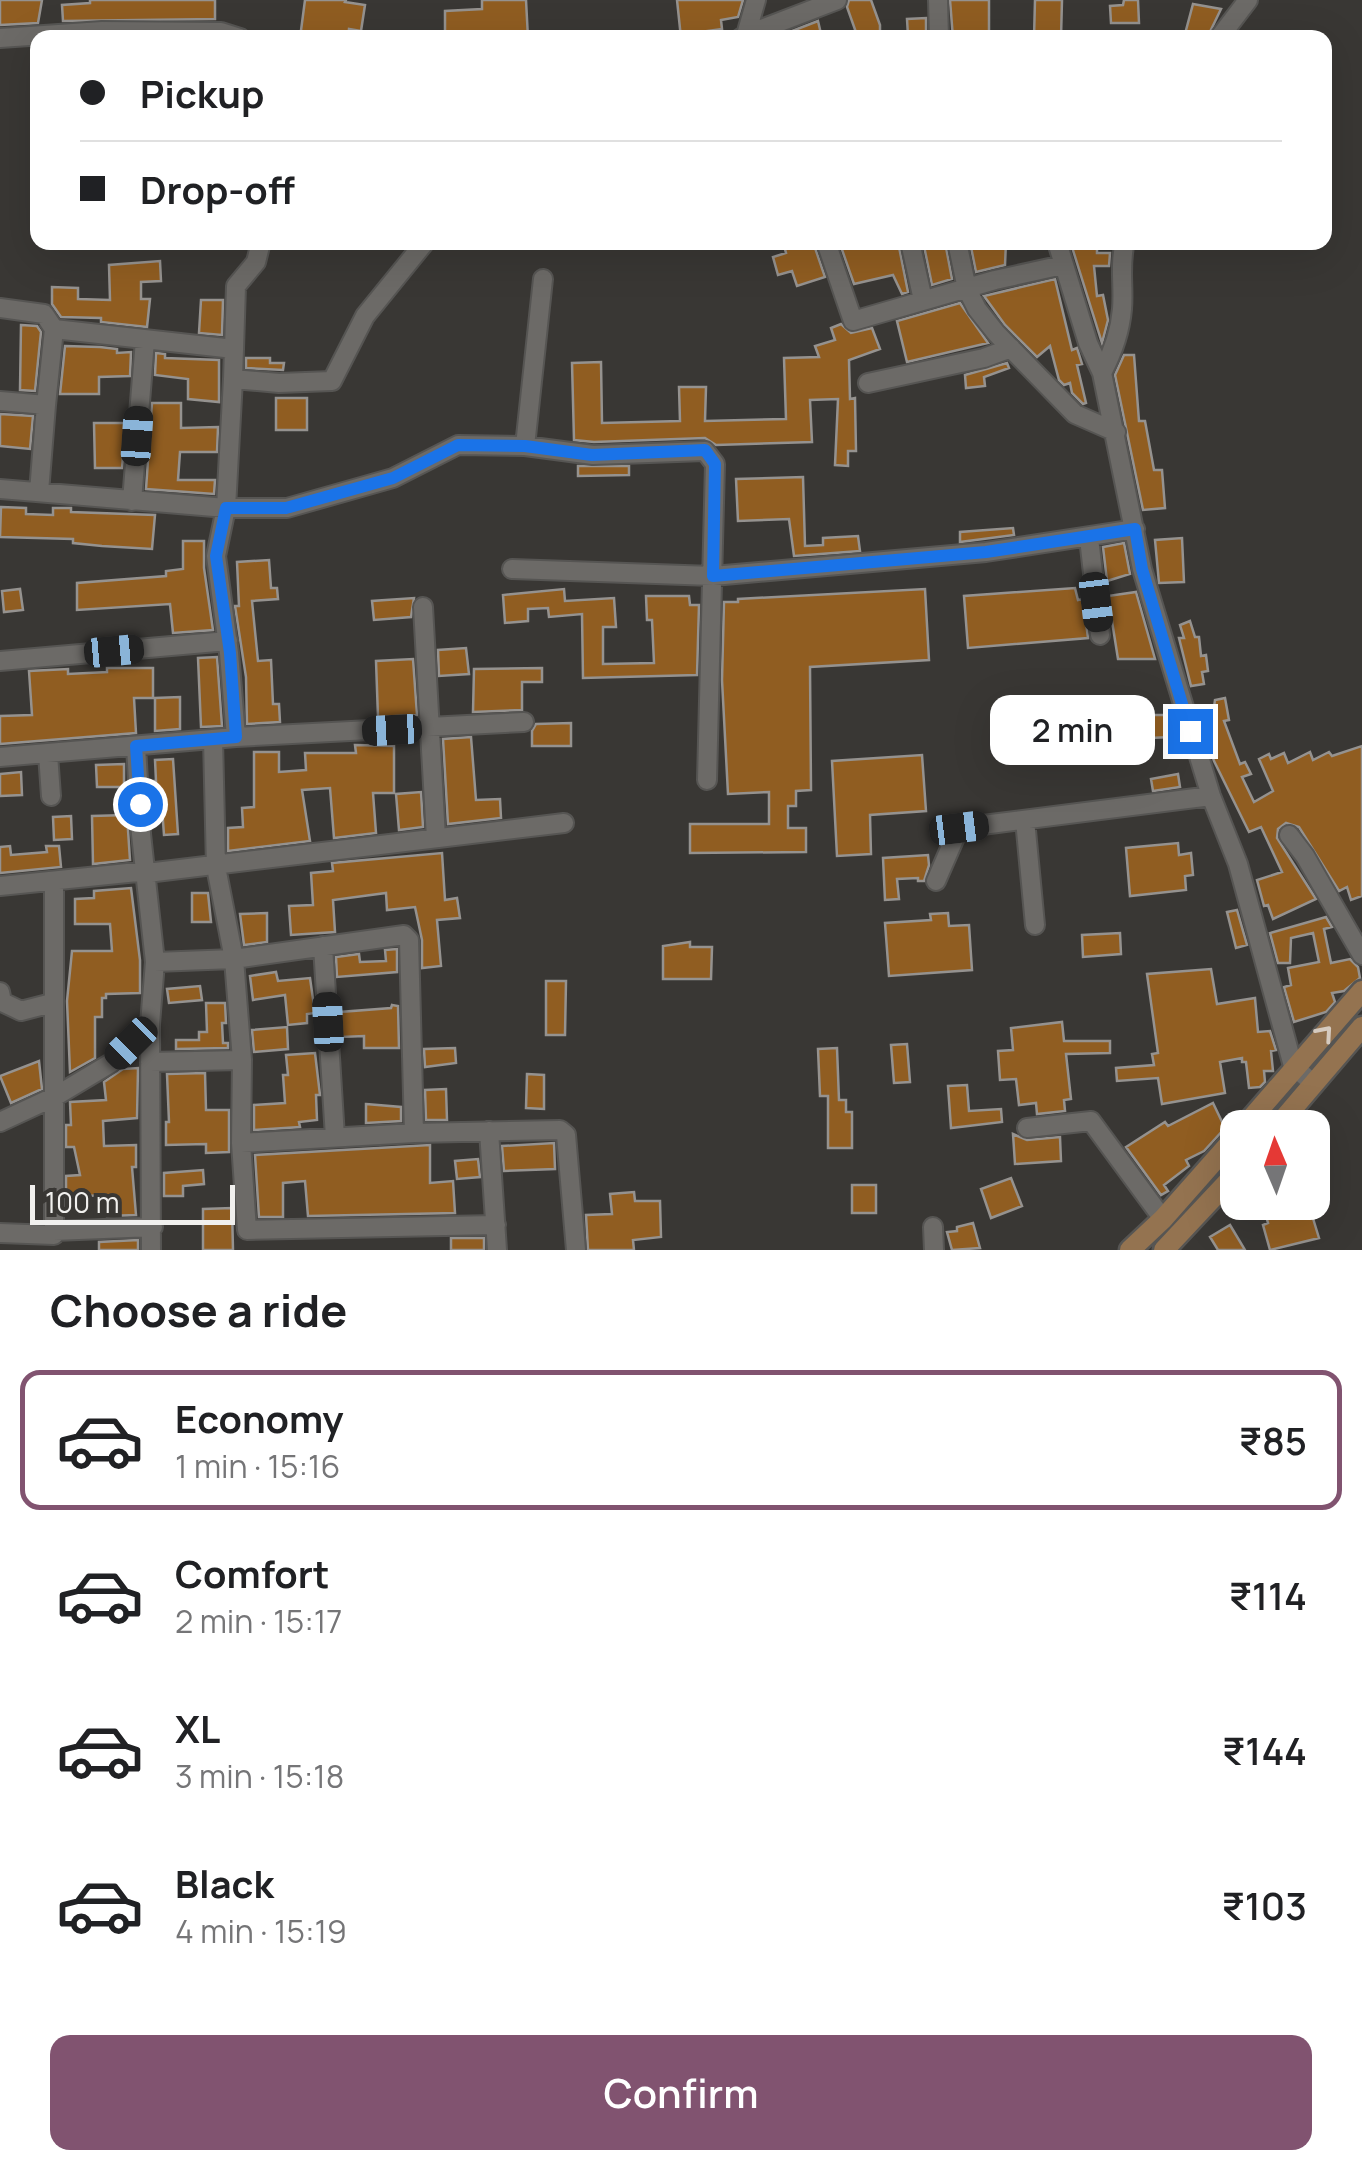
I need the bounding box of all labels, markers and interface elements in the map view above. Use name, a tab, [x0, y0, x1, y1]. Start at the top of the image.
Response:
text: Pickup	[140, 67, 264, 119]
text: Drop-off	[140, 163, 295, 215]
car	[120, 405, 154, 467]
car	[1077, 570, 1115, 634]
car	[83, 633, 145, 669]
callout: 2 min	[990, 696, 1155, 766]
text: 2 min	[1032, 708, 1113, 752]
route end	[1168, 709, 1213, 754]
car	[361, 713, 423, 747]
route start	[118, 782, 163, 827]
car	[927, 809, 991, 847]
car	[311, 991, 345, 1053]
car	[99, 1011, 163, 1075]
one-way arrow	[1314, 1026, 1332, 1045]
north arrow	[1220, 1110, 1330, 1220]
map controls	[1220, 1110, 1330, 1220]
scale bar	[30, 1180, 235, 1224]
text: 100 m	[45, 1183, 119, 1221]
text: Choose a ride	[50, 1279, 347, 1341]
text: Economy	[175, 1392, 344, 1444]
icon: car	[55, 1395, 145, 1485]
text: ₹85	[1239, 1414, 1307, 1466]
text: 1 min · 15:16	[175, 1444, 340, 1488]
text: Comfort	[175, 1547, 329, 1599]
icon: car	[55, 1550, 145, 1640]
text: ₹114	[1229, 1569, 1307, 1621]
text: 2 min · 15:17	[175, 1599, 342, 1643]
text: XL	[175, 1702, 220, 1754]
icon: car	[55, 1705, 145, 1795]
text: ₹144	[1222, 1724, 1307, 1776]
text: 3 min · 15:18	[175, 1754, 344, 1798]
text: Black	[175, 1857, 274, 1909]
icon: car	[55, 1860, 145, 1950]
text: ₹103	[1222, 1879, 1307, 1931]
text: 4 min · 15:19	[175, 1909, 347, 1953]
button: Confirm	[50, 2035, 1312, 2150]

